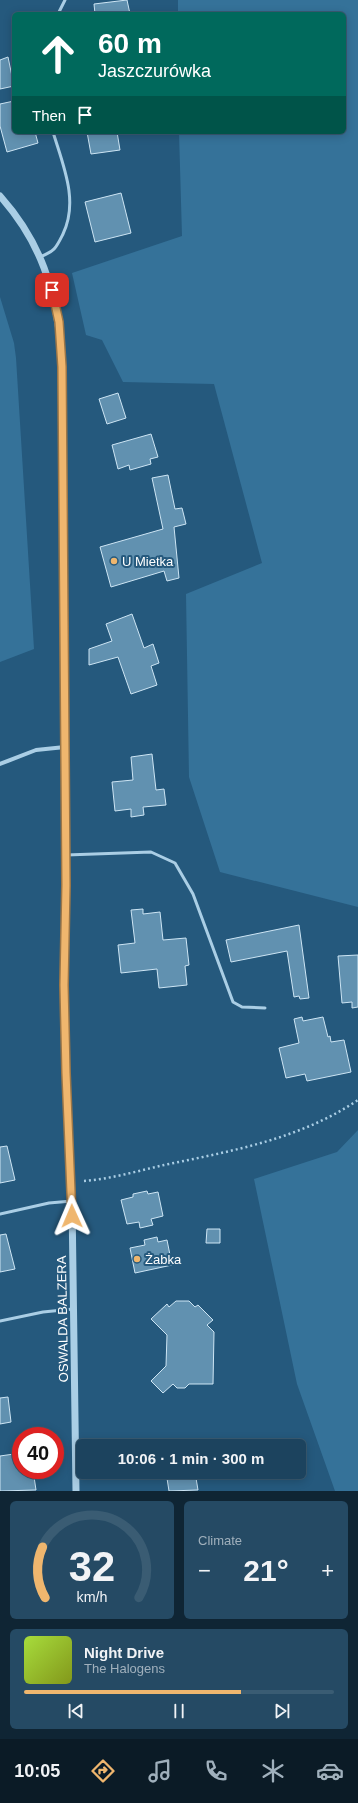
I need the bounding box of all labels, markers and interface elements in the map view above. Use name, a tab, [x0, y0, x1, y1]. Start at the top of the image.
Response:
icon: ahead	[32, 28, 84, 80]
text: 60 m	[98, 28, 162, 59]
text: Jaszczurówka	[98, 61, 211, 81]
icon: arrive	[74, 104, 96, 126]
text: Then	[32, 107, 66, 124]
pin	[35, 273, 69, 307]
icon: arrive	[41, 279, 63, 301]
place label: U Mietka	[122, 554, 174, 569]
marker: U Mietka	[109, 556, 119, 566]
position arrow	[51, 1195, 93, 1237]
place label: Żabka	[145, 1252, 182, 1267]
marker: Żabka	[132, 1254, 142, 1264]
street label: OSWALDA BALZERA	[54, 1255, 71, 1382]
speed limit sign: 40	[12, 1427, 64, 1479]
text: 10:06 · 1 min · 300 m	[118, 1450, 264, 1467]
text: Climate	[198, 1533, 242, 1548]
text: 32	[69, 1543, 115, 1590]
text: 21°	[243, 1554, 289, 1587]
text: −	[198, 1558, 211, 1583]
text: +	[321, 1558, 334, 1583]
text: km/h	[77, 1589, 108, 1605]
text: Night Drive	[84, 1644, 164, 1661]
text: The Halogens	[84, 1661, 165, 1676]
icon: previous	[65, 1700, 87, 1722]
icon: pause	[168, 1700, 190, 1722]
icon: next	[271, 1700, 293, 1722]
icon: directions	[89, 1757, 117, 1785]
icon: music	[146, 1757, 174, 1785]
icon: phone	[202, 1757, 230, 1785]
icon: climate	[259, 1757, 287, 1785]
icon: car	[316, 1757, 344, 1785]
text: 10:05	[14, 1761, 60, 1781]

